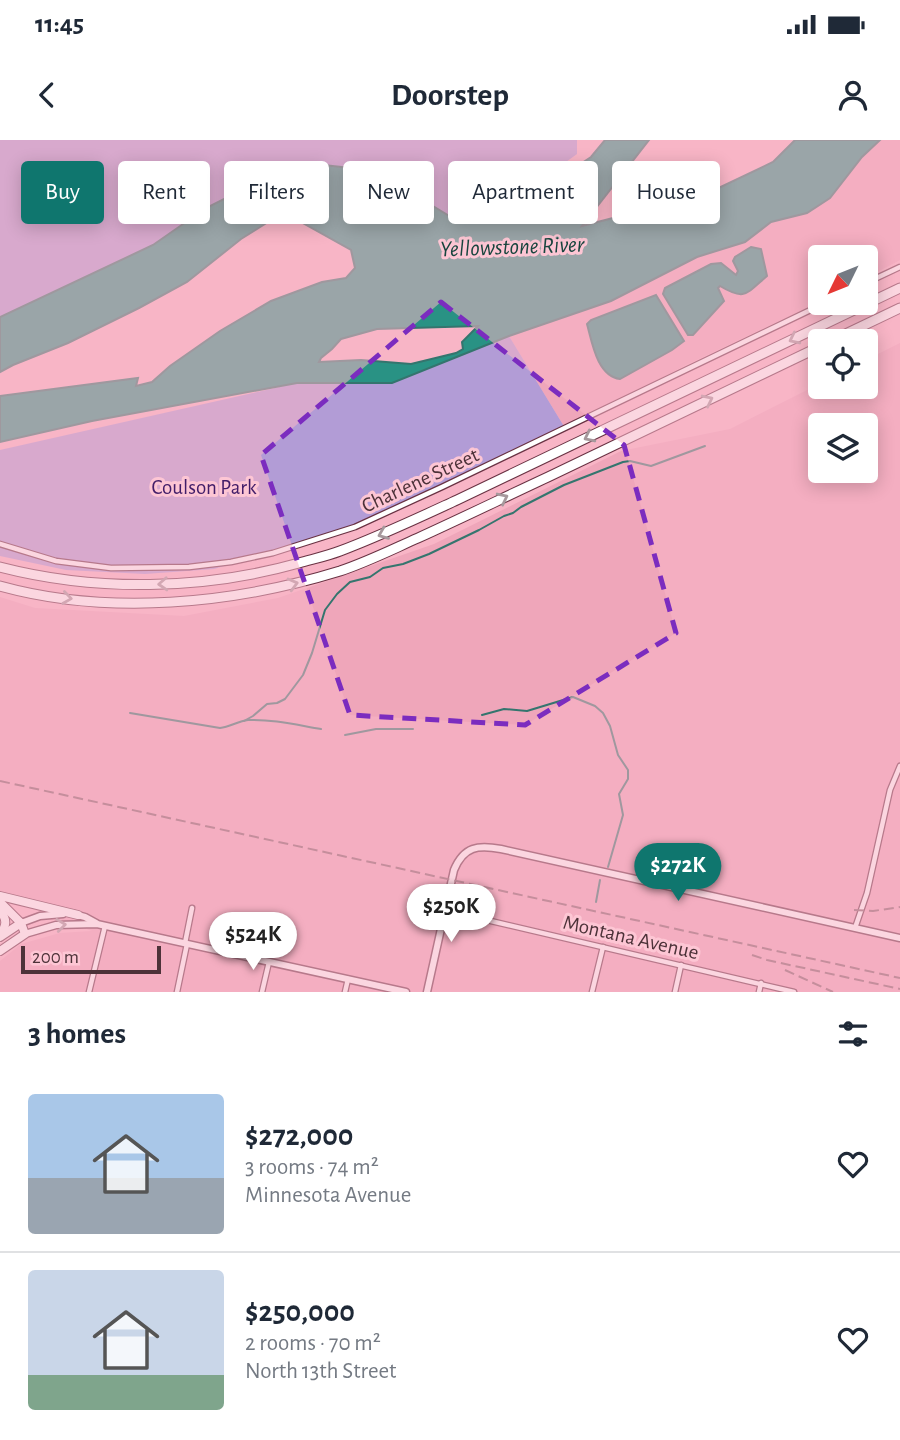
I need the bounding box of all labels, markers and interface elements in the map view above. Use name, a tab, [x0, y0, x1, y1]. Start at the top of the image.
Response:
text: 11:45	[35, 11, 84, 37]
icon: back	[28, 76, 66, 114]
icon: person	[834, 76, 872, 114]
text: Doorstep	[391, 79, 509, 111]
chip: Buy	[21, 161, 104, 224]
chip: Rent	[118, 161, 210, 224]
chip: Filters	[224, 161, 329, 224]
chip: New	[343, 161, 434, 224]
chip: Apartment	[448, 161, 598, 224]
chip: House	[612, 161, 720, 224]
water label: Yellowstone River	[440, 233, 585, 262]
north arrow	[808, 245, 878, 315]
map controls	[808, 245, 878, 483]
button: locate	[808, 329, 878, 399]
one-way arrow	[789, 330, 801, 344]
one-way arrow	[701, 394, 713, 408]
button: layers	[808, 413, 878, 483]
one-way arrow	[584, 428, 596, 442]
street label: Charlene Street	[358, 444, 482, 517]
park label: Coulson Park	[151, 477, 257, 498]
one-way arrow	[496, 492, 508, 506]
one-way arrow	[378, 525, 390, 539]
one-way arrow	[157, 576, 168, 591]
one-way arrow	[287, 578, 299, 592]
one-way arrow	[61, 590, 73, 605]
pin: $272K	[629, 844, 727, 903]
text: $272K	[650, 854, 706, 877]
pin: $250K	[402, 884, 500, 944]
text: $250K	[423, 895, 479, 918]
pin: $524K	[204, 912, 302, 972]
street label: Montana Avenue	[561, 912, 701, 963]
one-way arrow	[55, 918, 67, 933]
text: $524K	[225, 923, 281, 946]
scale bar	[21, 943, 161, 975]
text: 200 m	[32, 948, 79, 967]
icon: filters	[834, 1015, 872, 1053]
text: 3 homes	[28, 1019, 126, 1049]
text: $272,000	[245, 1121, 353, 1151]
icon: home	[84, 1122, 168, 1206]
icon: heart	[834, 1145, 872, 1183]
text: 3 rooms · 74 m²	[245, 1156, 379, 1179]
text: Minnesota Avenue	[245, 1184, 411, 1207]
text: $250,000	[245, 1297, 355, 1327]
icon: home	[84, 1298, 168, 1382]
icon: heart	[834, 1321, 872, 1359]
text: 2 rooms · 70 m²	[245, 1332, 381, 1355]
text: North 13th Street	[245, 1360, 396, 1383]

